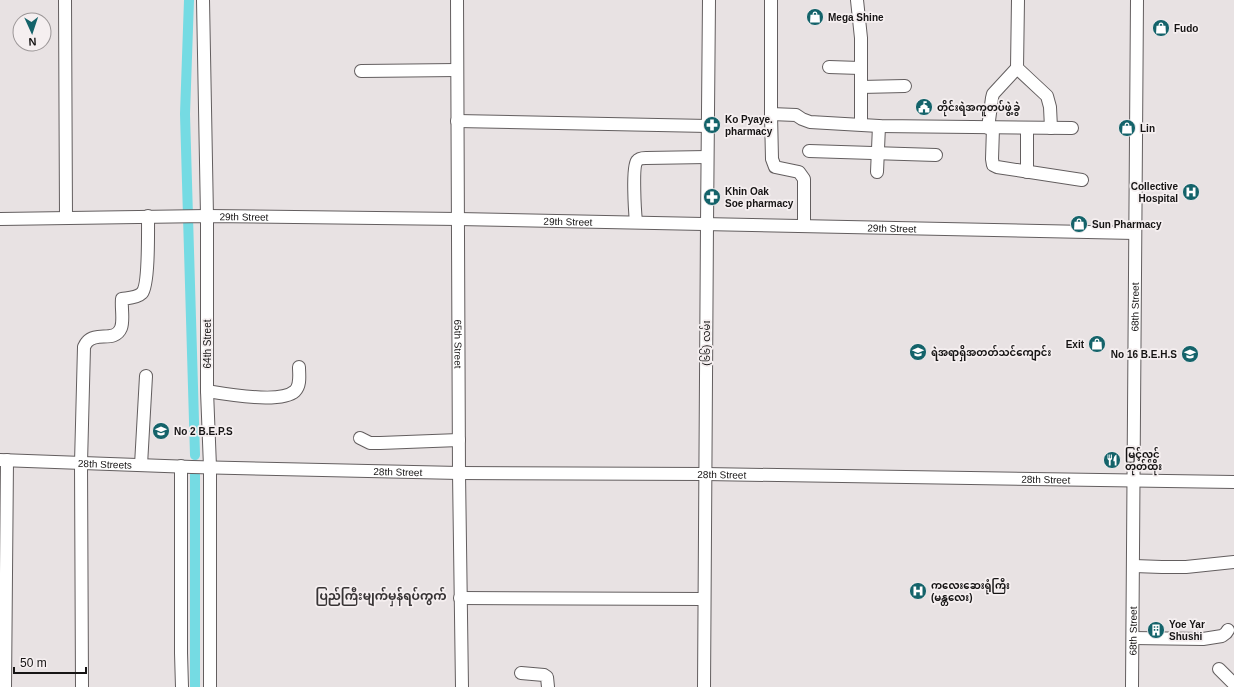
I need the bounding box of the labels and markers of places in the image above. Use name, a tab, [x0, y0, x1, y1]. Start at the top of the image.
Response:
shop icon: Mega Shine	[805, 7, 825, 27]
place label: Mega Shine	[828, 12, 884, 23]
shop icon: Fudo	[1151, 18, 1171, 38]
place label: Fudo	[1174, 23, 1198, 34]
public building icon: တိုင်းရဲအကူတပ်ဖွဲ့ခွဲ	[914, 97, 934, 117]
place label: တိုင်းရဲအကူတပ်ဖွဲ့ခွဲ	[937, 100, 1020, 117]
place label: Ko Pyaye. pharmacy	[725, 114, 773, 137]
pharmacy icon: Ko Pyaye. pharmacy	[702, 115, 722, 135]
shop icon: Lin	[1117, 118, 1137, 138]
place label: Lin	[1140, 123, 1155, 134]
place label: Collective Hospital	[1131, 181, 1178, 204]
hospital icon: Collective Hospital	[1181, 182, 1201, 202]
place label: Khin Oak Soe pharmacy	[725, 186, 794, 209]
pharmacy icon: Khin Oak Soe pharmacy	[702, 187, 722, 207]
shop icon: Sun Pharmacy	[1069, 214, 1089, 234]
place label: Sun Pharmacy	[1092, 219, 1162, 230]
shop icon: Exit	[1087, 334, 1107, 354]
place label: Exit	[1066, 339, 1085, 350]
school or university icon: ရဲအရာရှိအတတ်သင်ကျောင်း	[908, 342, 928, 362]
school or university icon: No 16 B.E.H.S	[1180, 344, 1200, 364]
place label: ရဲအရာရှိအတတ်သင်ကျောင်း	[931, 345, 1051, 362]
place label: No 16 B.E.H.S	[1111, 349, 1177, 360]
school or university icon: No 2 B.E.P.S	[151, 421, 171, 441]
place label: No 2 B.E.P.S	[174, 426, 233, 437]
place label: မြင့်လွင် တုတ်ထိုး	[1125, 447, 1162, 476]
restaurant icon: မြင့်လွင် တုတ်ထိုး	[1102, 450, 1122, 470]
place label: ကလေးဆေးရုံကြီး (မန္တလေး)	[931, 578, 1010, 606]
hospital icon: ကလေးဆေးရုံကြီး (မန္တလေး)	[908, 581, 928, 601]
place label: Yoe Yar Shushi	[1169, 619, 1205, 642]
building icon: Yoe Yar Shushi	[1146, 620, 1166, 640]

